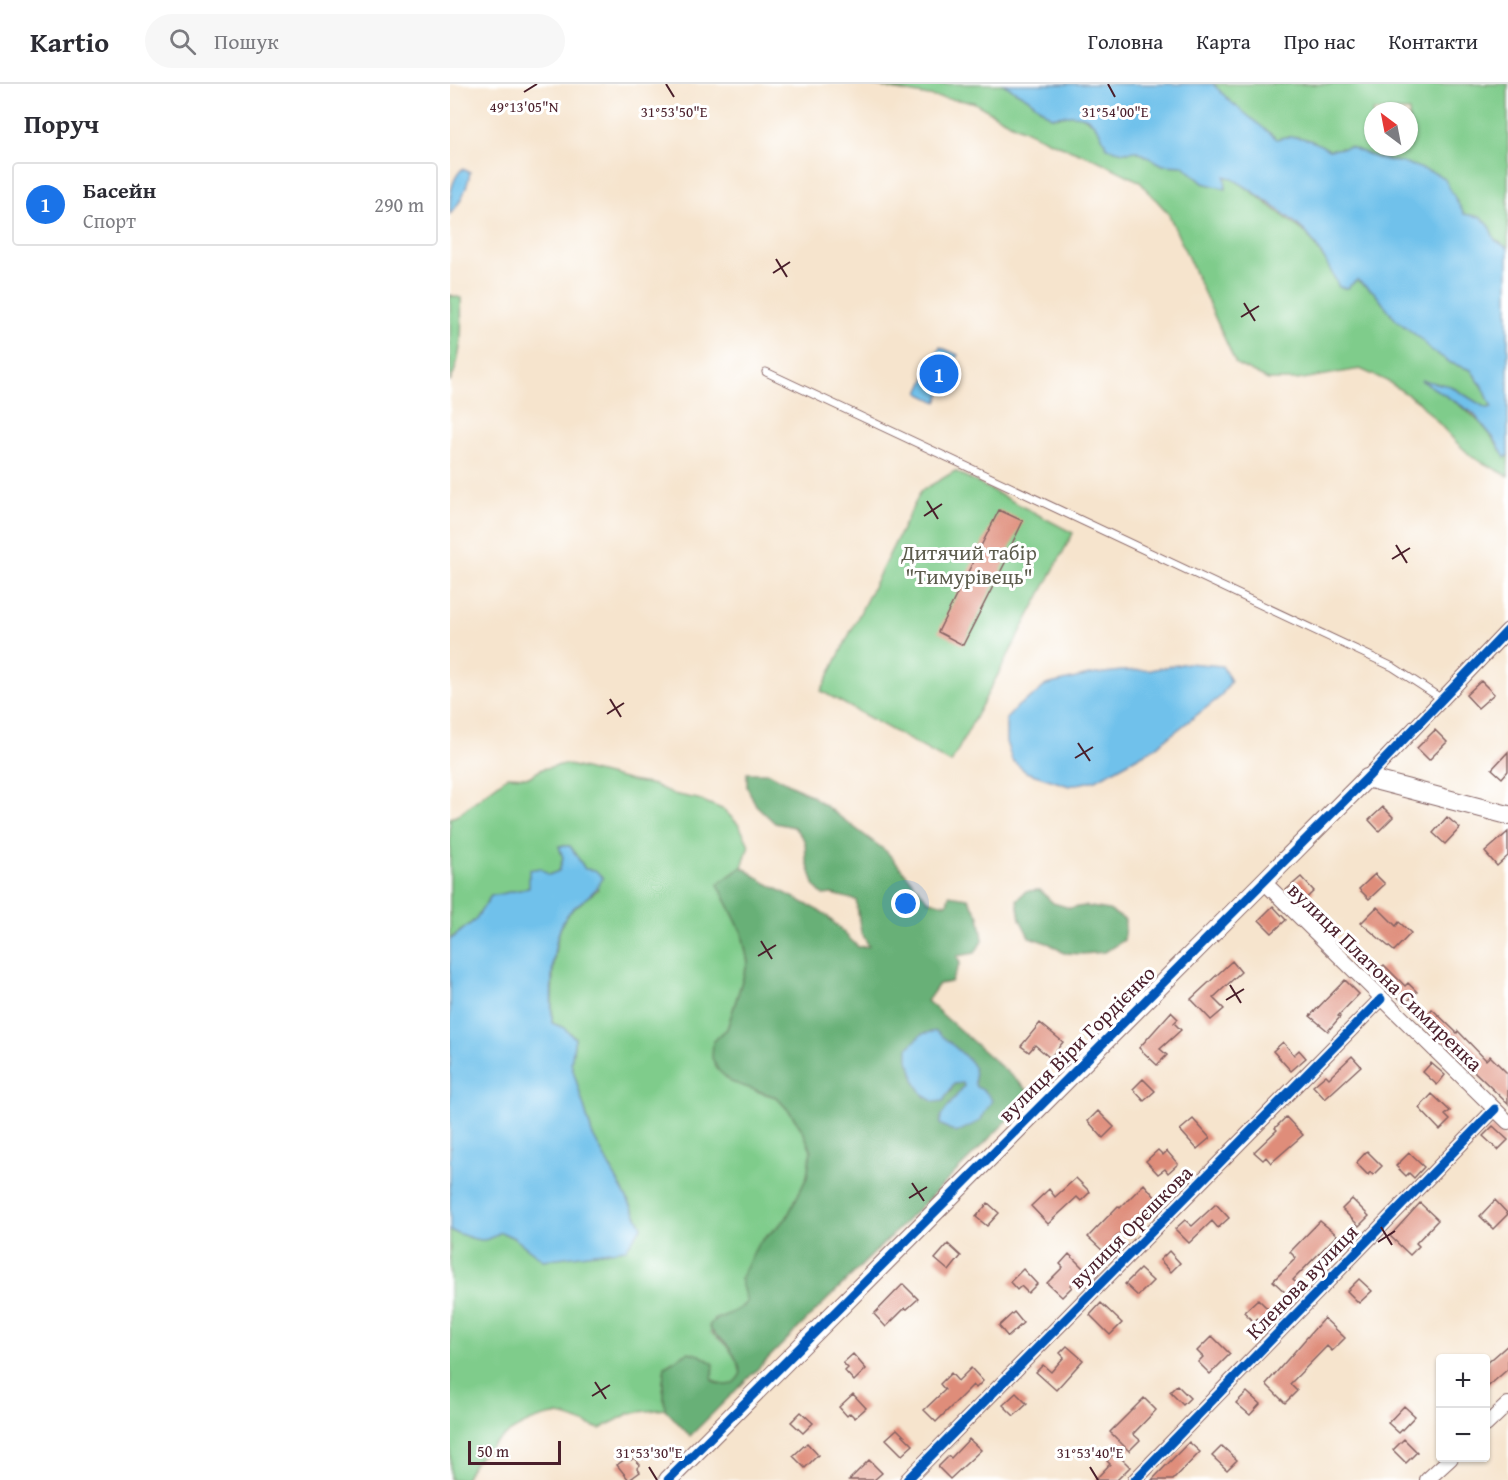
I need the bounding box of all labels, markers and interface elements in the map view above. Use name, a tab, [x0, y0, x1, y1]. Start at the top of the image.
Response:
search box	[145, 14, 565, 68]
text: Kartio	[30, 21, 109, 62]
icon: search	[166, 25, 199, 58]
text: Пошук	[214, 25, 279, 57]
text: Головна	[1088, 26, 1163, 57]
text: Карта	[1196, 26, 1251, 57]
text: Про нас	[1284, 26, 1355, 57]
text: Контакти	[1388, 26, 1478, 57]
text: 49°13'05"N	[490, 96, 559, 117]
text: 31°53'50"E	[641, 101, 708, 122]
text: 31°54'00"E	[1082, 101, 1149, 122]
north arrow	[1364, 102, 1418, 156]
text: Поруч	[24, 104, 99, 143]
text: Басейн	[83, 174, 156, 206]
text: 1	[40, 190, 51, 219]
text: 290 m	[374, 190, 424, 219]
text: Спорт	[83, 206, 136, 235]
pin: 1	[920, 352, 958, 396]
park label: Дитячий табір "Тимурівець"	[900, 537, 1037, 592]
street label: вулиця Платона Симиренка	[1281, 875, 1490, 1078]
your location	[891, 889, 920, 918]
street label: вулиця Віри Гордієнко	[991, 958, 1162, 1129]
street label: вулиця Орєшкова	[1062, 1158, 1199, 1295]
street label: Кленова вулиця	[1239, 1217, 1365, 1346]
map controls	[1436, 1354, 1490, 1462]
button: +	[1436, 1354, 1490, 1408]
button: −	[1436, 1408, 1490, 1462]
scale bar	[468, 1438, 561, 1466]
text: 50 m	[477, 1439, 509, 1463]
text: 31°53'30"E	[616, 1442, 683, 1463]
text: 31°53'40"E	[1057, 1442, 1124, 1463]

